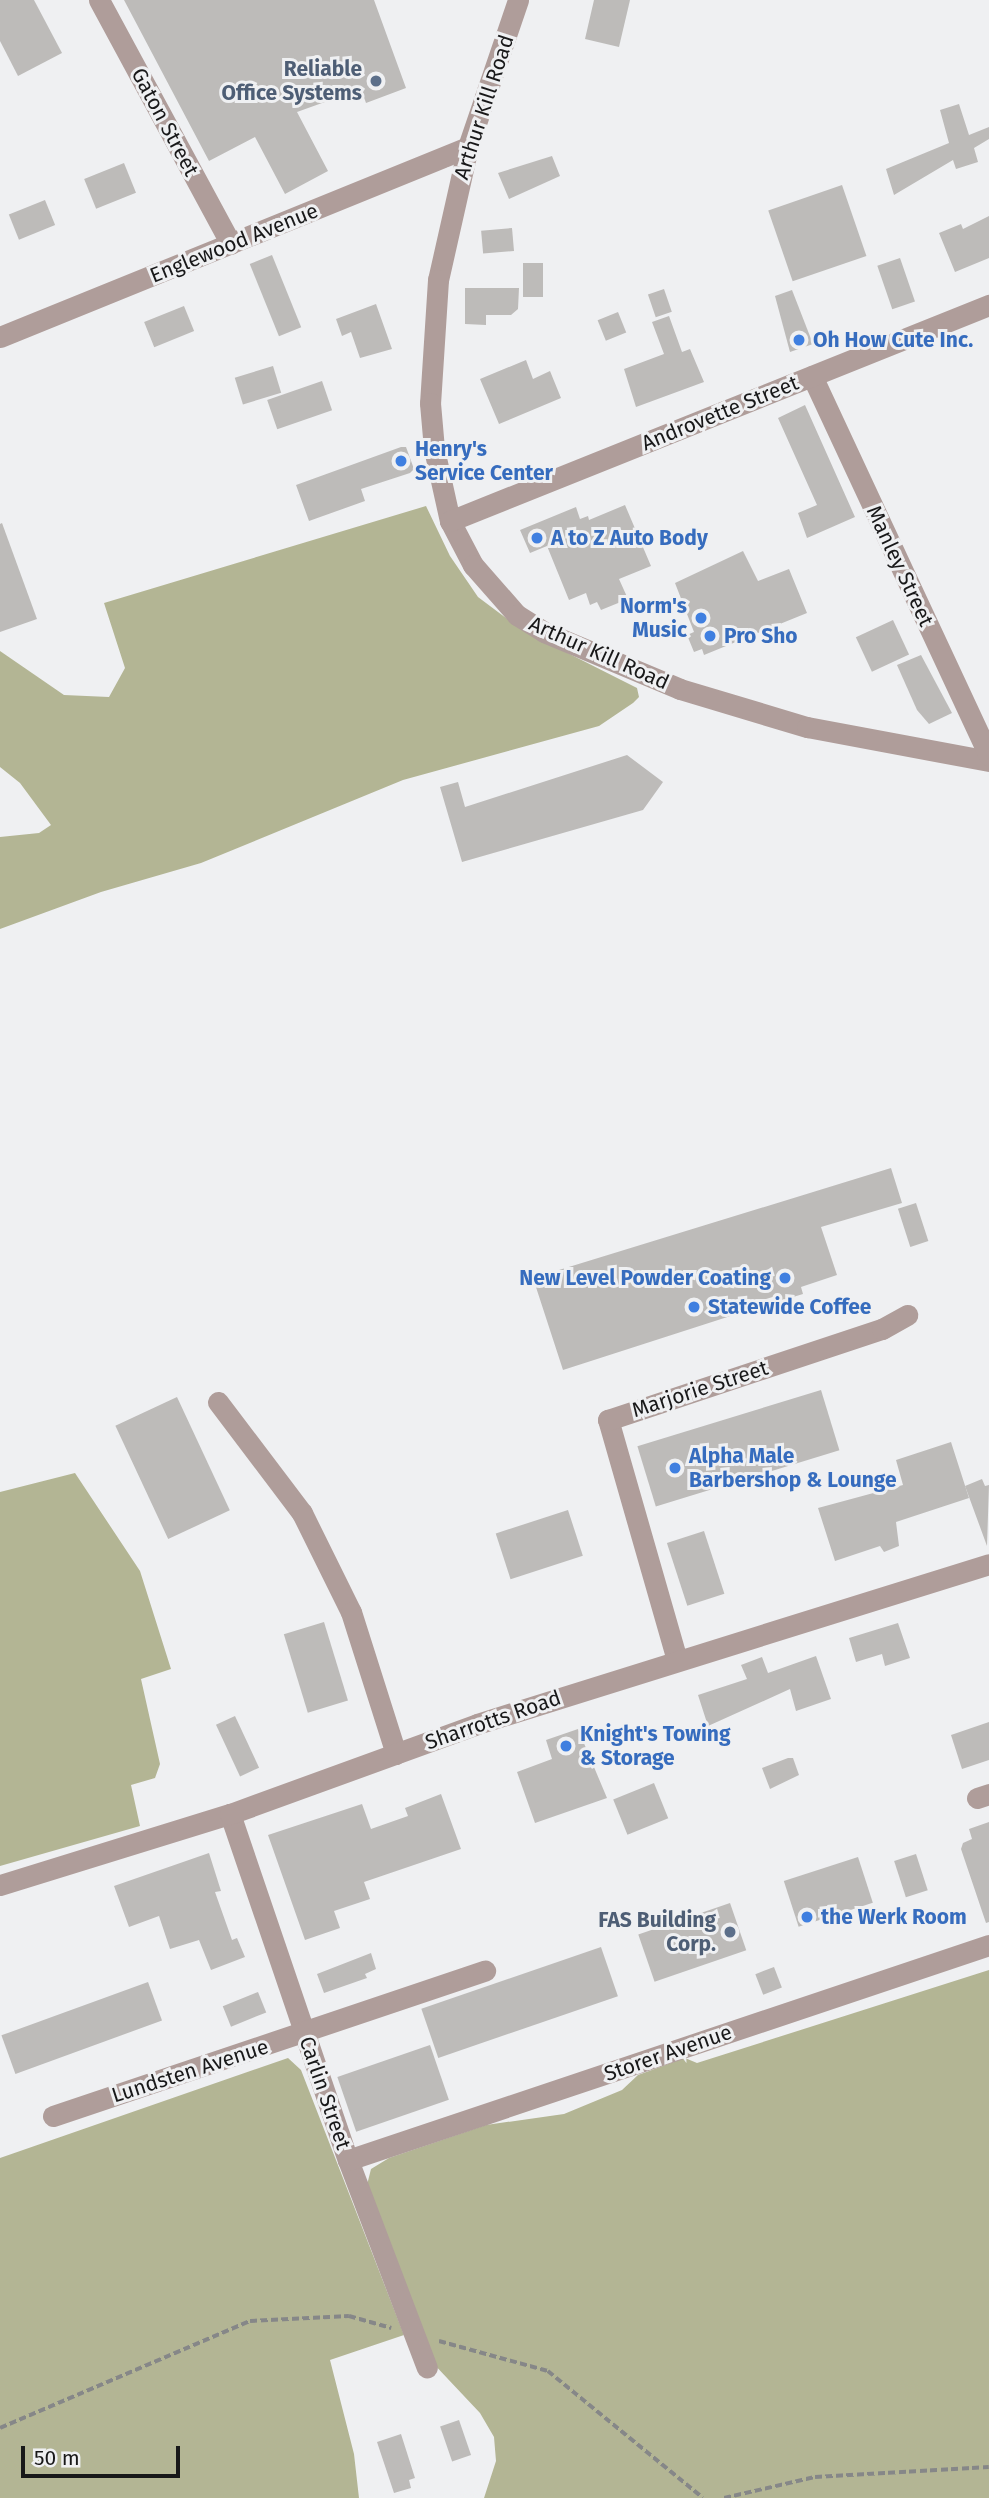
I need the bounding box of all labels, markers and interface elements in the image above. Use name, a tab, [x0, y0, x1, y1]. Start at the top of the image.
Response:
street label: Arthur Kill Road	[449, 32, 519, 182]
place label: Reliable Office Systems	[221, 56, 362, 106]
street label: Gaton Street	[126, 64, 204, 180]
marker: Reliable Office Systems	[368, 73, 384, 89]
street label: Englewood Avenue	[146, 198, 322, 288]
place label: Oh How Cute Inc.	[813, 327, 973, 353]
marker: Oh How Cute Inc.	[791, 332, 807, 348]
street label: Androvette Street	[638, 370, 802, 456]
place label: Henry's Service Center	[415, 436, 553, 486]
marker: Henry's Service Center	[393, 453, 409, 469]
street label: Manley Street	[861, 502, 939, 630]
place label: A to Z Auto Body	[551, 525, 708, 551]
marker: A to Z Auto Body	[529, 530, 545, 546]
place label: Norm's Music	[620, 593, 687, 643]
marker: Norm's Music	[693, 610, 709, 626]
street label: Arthur Kill Road	[525, 611, 673, 695]
place label: Pro Sho	[724, 623, 798, 649]
marker: Pro Sho	[702, 628, 718, 644]
place label: New Level Powder Coating	[519, 1265, 771, 1291]
marker: New Level Powder Coating	[777, 1270, 793, 1286]
place label: Statewide Coffee	[708, 1294, 871, 1320]
marker: Statewide Coffee	[686, 1299, 702, 1315]
street label: Marjorie Street	[629, 1355, 771, 1423]
place label: Alpha Male Barbershop & Lounge	[689, 1443, 897, 1493]
marker: Alpha Male Barbershop & Lounge	[667, 1460, 683, 1476]
street label: Sharrotts Road	[422, 1685, 564, 1755]
place label: Knight's Towing & Storage	[580, 1721, 731, 1771]
marker: Knight's Towing & Storage	[558, 1738, 574, 1754]
place label: the Werk Room	[821, 1904, 967, 1930]
place label: FAS Building Corp.	[598, 1907, 716, 1957]
marker: the Werk Room	[799, 1909, 815, 1925]
marker: FAS Building Corp.	[722, 1924, 738, 1940]
street label: Storer Avenue	[601, 2019, 735, 2087]
street label: Carlin Street	[294, 2033, 356, 2153]
street label: Lundsten Avenue	[108, 2034, 272, 2108]
scale bar	[24, 2432, 184, 2476]
text: 50 m	[34, 2445, 80, 2471]

